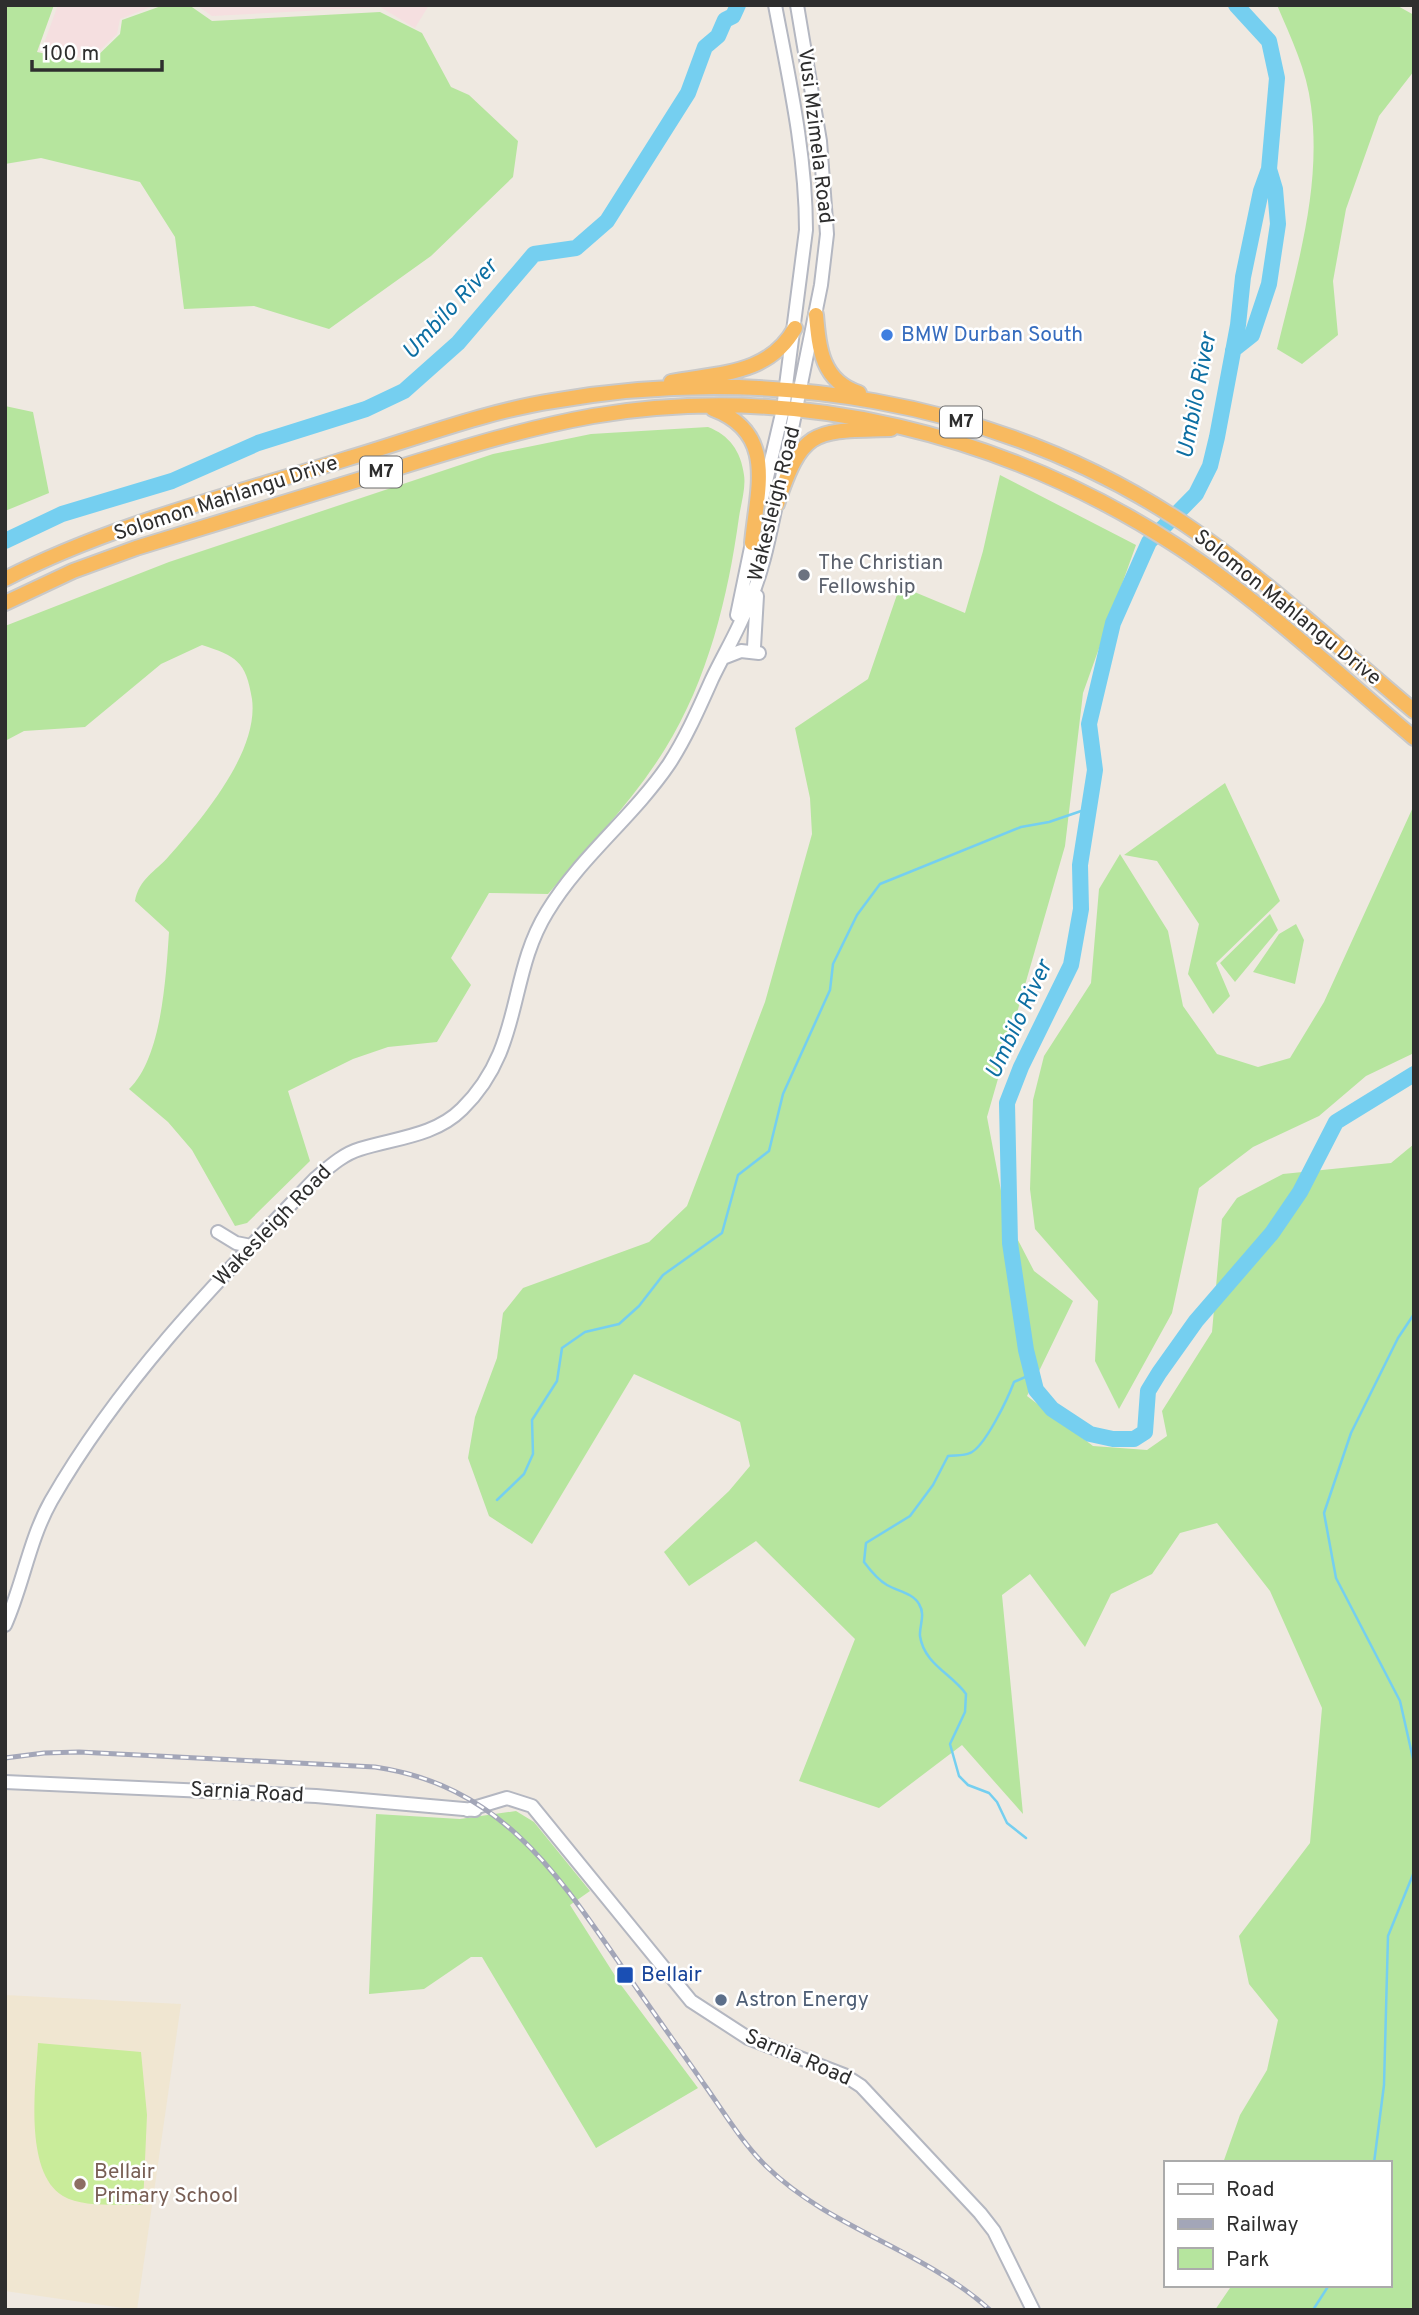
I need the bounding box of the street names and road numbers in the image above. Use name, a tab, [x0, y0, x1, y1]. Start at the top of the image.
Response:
street label: Vusi Mzimela Road	[791, 47, 839, 225]
road number: M7	[940, 406, 982, 438]
street label: Wakesleigh Road	[743, 424, 807, 584]
street label: Solomon Mahlangu Drive	[111, 450, 341, 548]
road number: M7	[360, 457, 402, 488]
street label: Solomon Mahlangu Drive	[1188, 524, 1386, 692]
street label: Wakesleigh Road	[208, 1159, 338, 1293]
street label: Sarnia Road	[190, 1777, 304, 1809]
street label: Sarnia Road	[740, 2023, 856, 2093]

